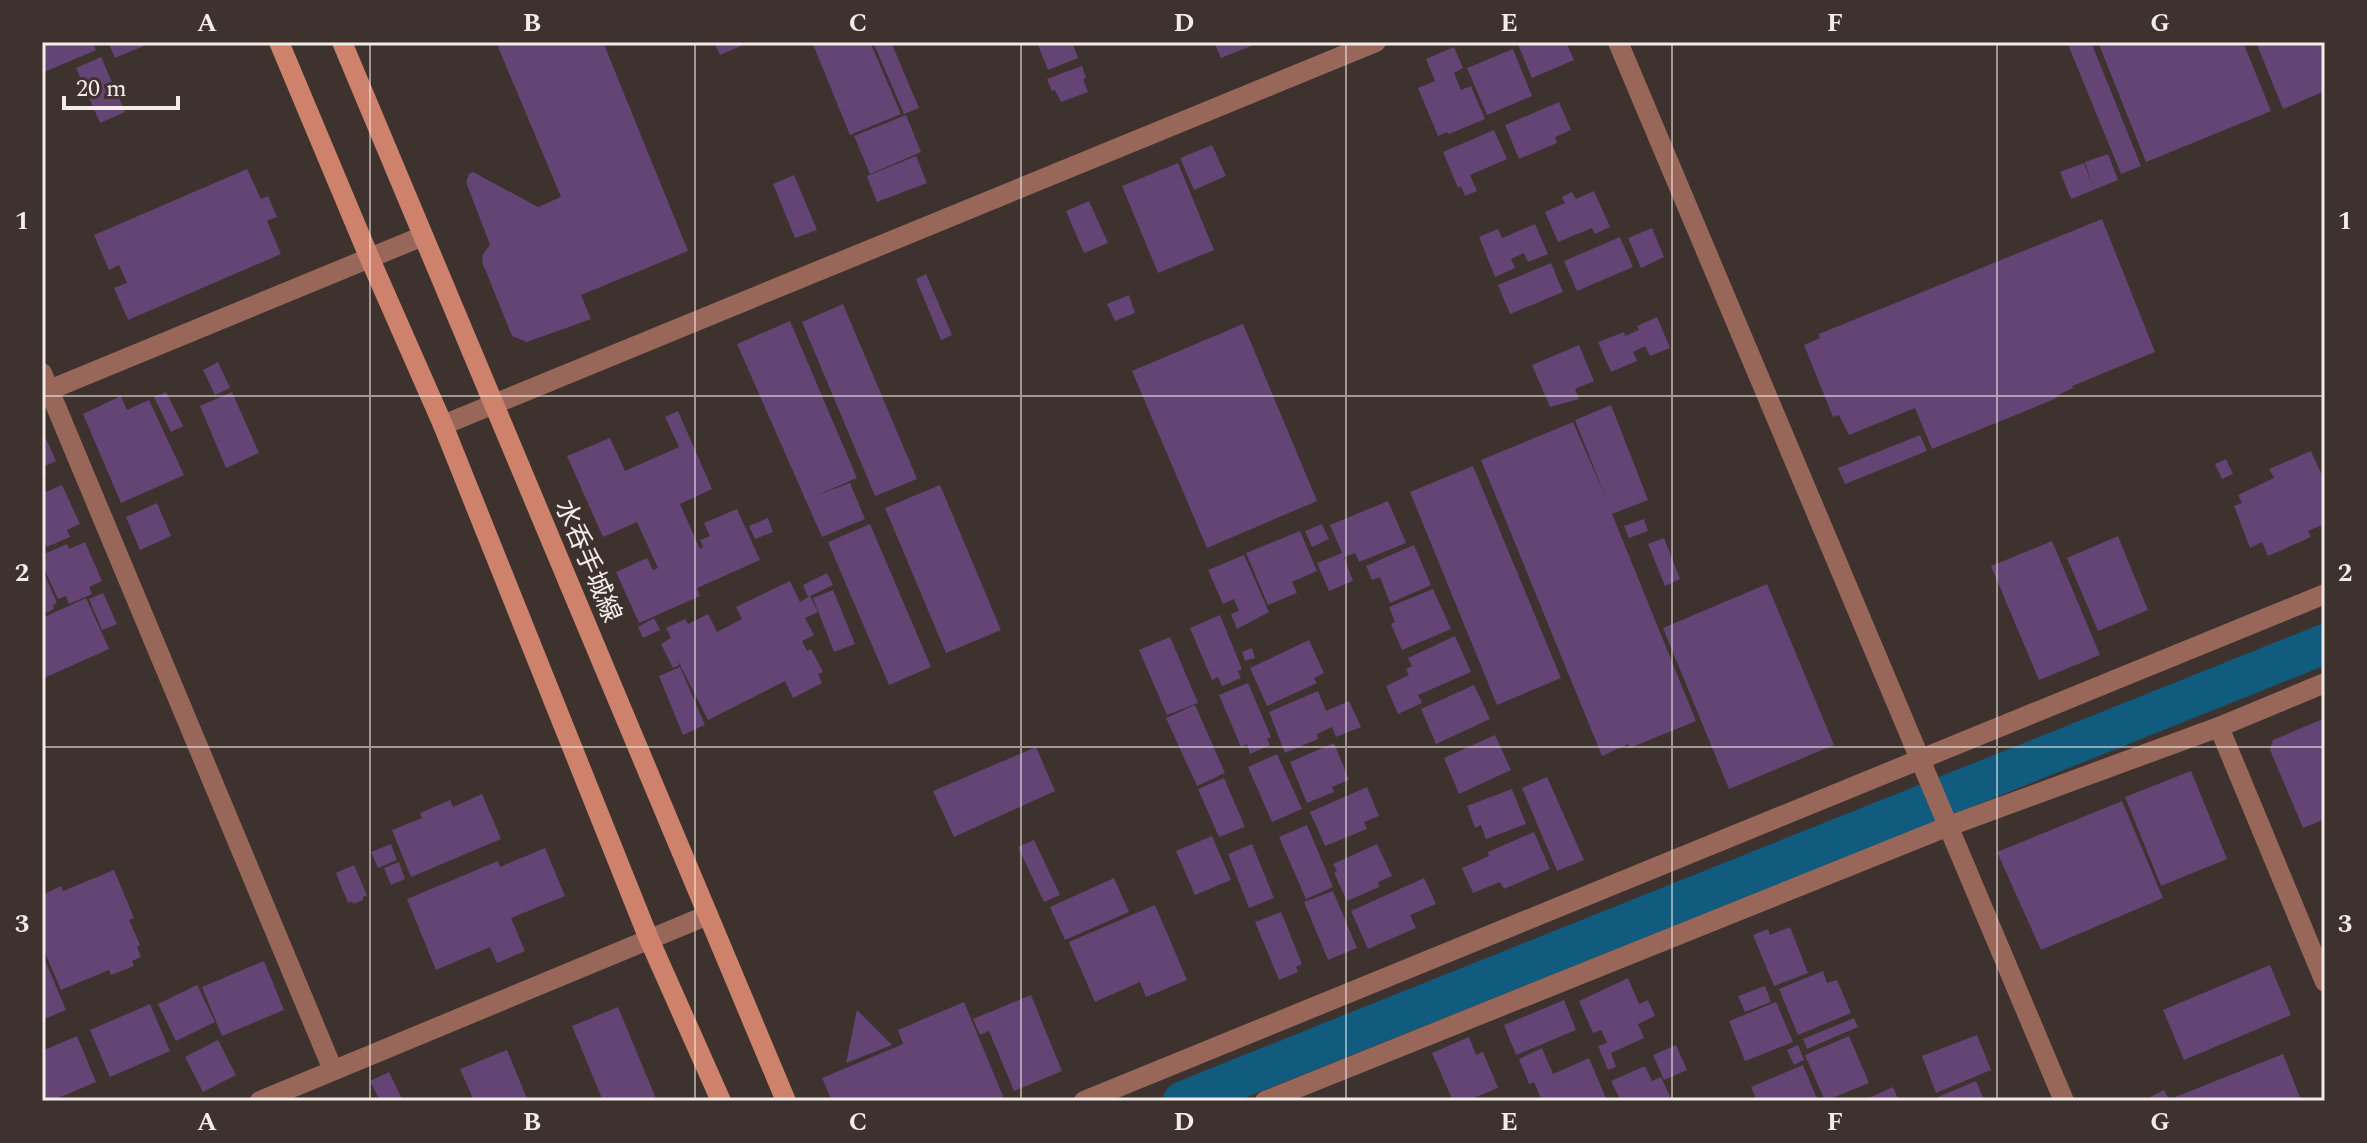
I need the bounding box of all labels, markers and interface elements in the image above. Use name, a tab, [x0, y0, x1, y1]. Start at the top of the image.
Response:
text: A	[197, 3, 217, 43]
text: B	[523, 3, 541, 43]
text: C	[849, 3, 867, 43]
text: D	[1174, 3, 1194, 43]
text: E	[1500, 3, 1518, 43]
text: F	[1827, 3, 1843, 43]
text: G	[2150, 3, 2170, 43]
scale bar	[64, 60, 178, 110]
text: 20 m	[76, 71, 127, 107]
text: 1	[15, 201, 29, 241]
text: 1	[2338, 201, 2352, 241]
street label: 水呑手城線	[544, 493, 632, 629]
text: 2	[15, 553, 29, 593]
text: 2	[2338, 553, 2352, 593]
text: 3	[15, 904, 29, 944]
text: 3	[2338, 904, 2352, 944]
text: A	[197, 1102, 217, 1142]
text: B	[523, 1102, 541, 1142]
text: C	[849, 1102, 867, 1142]
text: D	[1174, 1102, 1194, 1142]
text: E	[1500, 1102, 1518, 1142]
text: F	[1827, 1102, 1843, 1142]
text: G	[2150, 1102, 2170, 1142]

